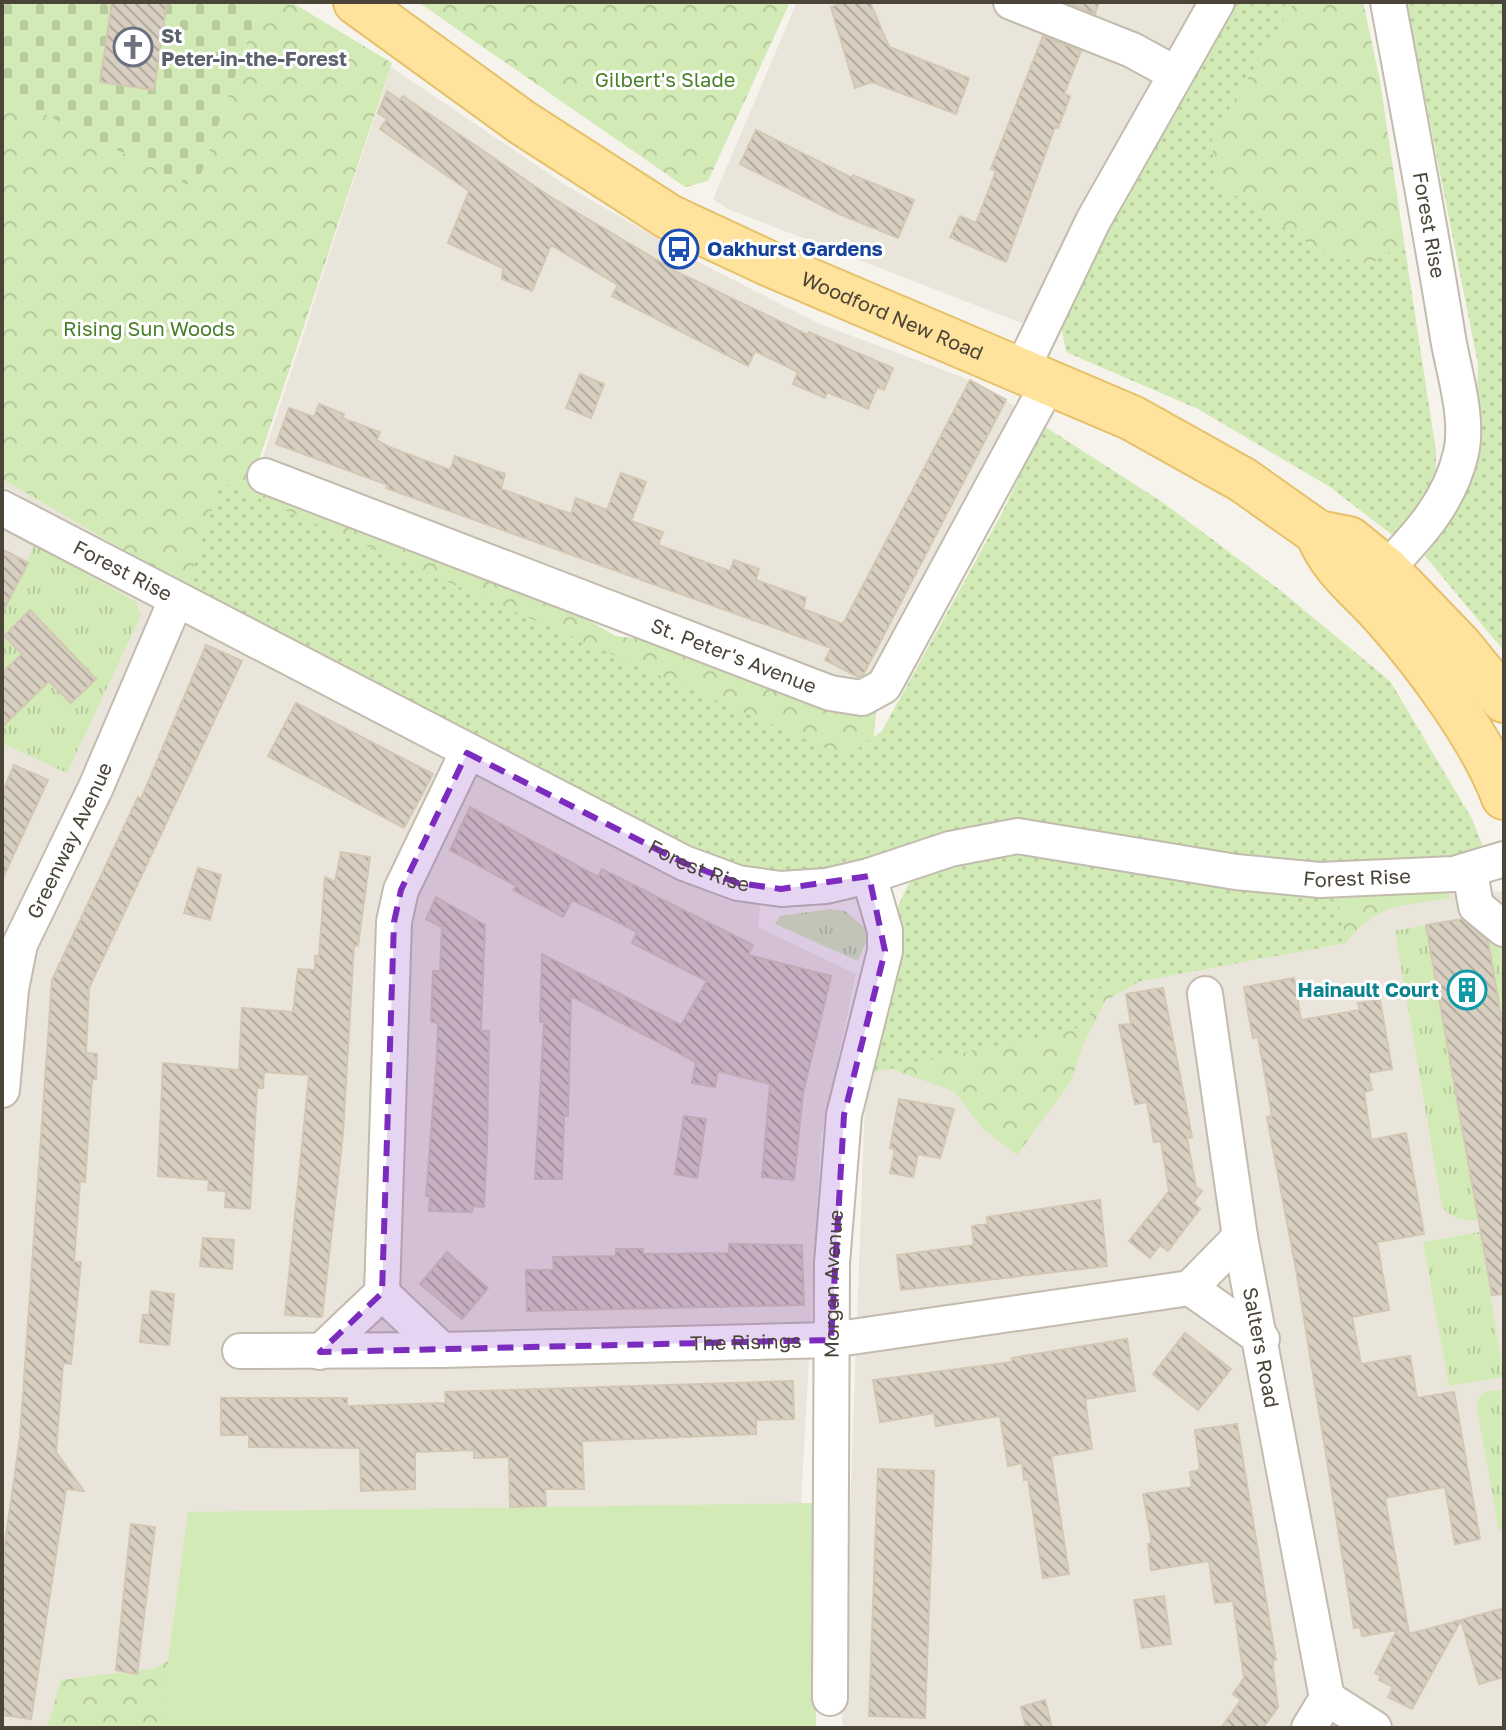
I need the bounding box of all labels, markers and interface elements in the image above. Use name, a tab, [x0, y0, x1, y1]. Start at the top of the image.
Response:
place label: St Peter-in-the-Forest	[161, 23, 347, 70]
church icon: St Peter-in-the-Forest	[112, 26, 154, 68]
park label: Gilbert's Slade	[595, 67, 735, 91]
street label: Forest Rise	[1409, 170, 1451, 280]
bus stop icon: Oakhurst Gardens	[658, 228, 700, 270]
place label: Oakhurst Gardens	[707, 236, 883, 260]
street label: Woodford New Road	[798, 266, 987, 364]
park label: Rising Sun Woods	[63, 316, 235, 340]
street label: Forest Rise	[70, 534, 176, 605]
street label: St. Peter's Avenue	[648, 612, 820, 698]
street label: Greenway Avenue	[21, 758, 116, 922]
street label: Forest Rise	[645, 834, 751, 895]
street label: Forest Rise	[1302, 863, 1411, 891]
building icon: Hainault Court	[1446, 969, 1488, 1011]
place label: Hainault Court	[1298, 977, 1439, 1001]
street label: Morgan Avenue	[819, 1209, 847, 1358]
street label: Salters Road	[1239, 1285, 1285, 1410]
street label: The Risings	[690, 1328, 802, 1355]

